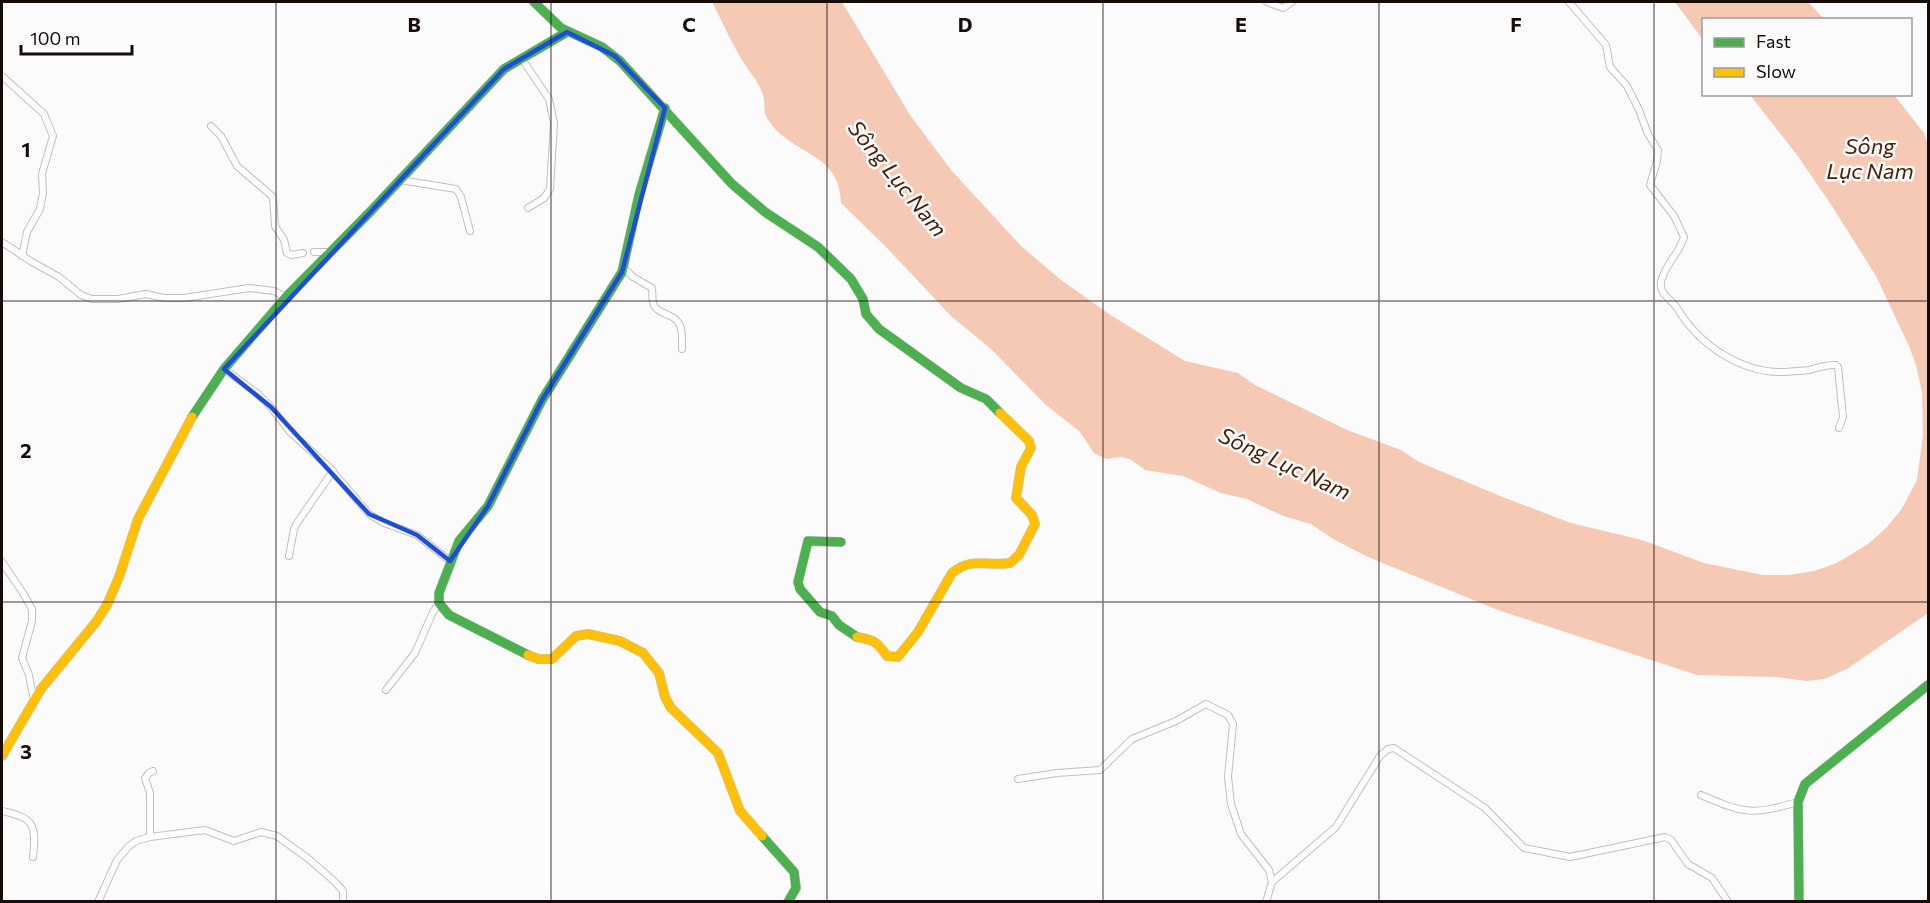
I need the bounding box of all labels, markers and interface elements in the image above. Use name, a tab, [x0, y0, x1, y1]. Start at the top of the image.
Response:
text: B	[407, 12, 421, 36]
text: C	[682, 12, 696, 36]
text: D	[958, 12, 972, 36]
text: E	[1235, 12, 1247, 36]
text: F	[1510, 12, 1522, 36]
scale bar	[21, 18, 132, 56]
legend	[1702, 18, 1912, 96]
text: 100 m	[30, 27, 80, 49]
text: Fast	[1756, 30, 1791, 52]
text: Slow	[1756, 60, 1796, 82]
water label: Sông Lục Nam	[843, 114, 953, 242]
water label: Sông Lục Nam	[1826, 132, 1914, 184]
text: 1	[21, 137, 31, 161]
water label: Sông Lục Nam	[1215, 421, 1355, 505]
text: 2	[20, 438, 32, 462]
text: 3	[20, 739, 32, 763]

